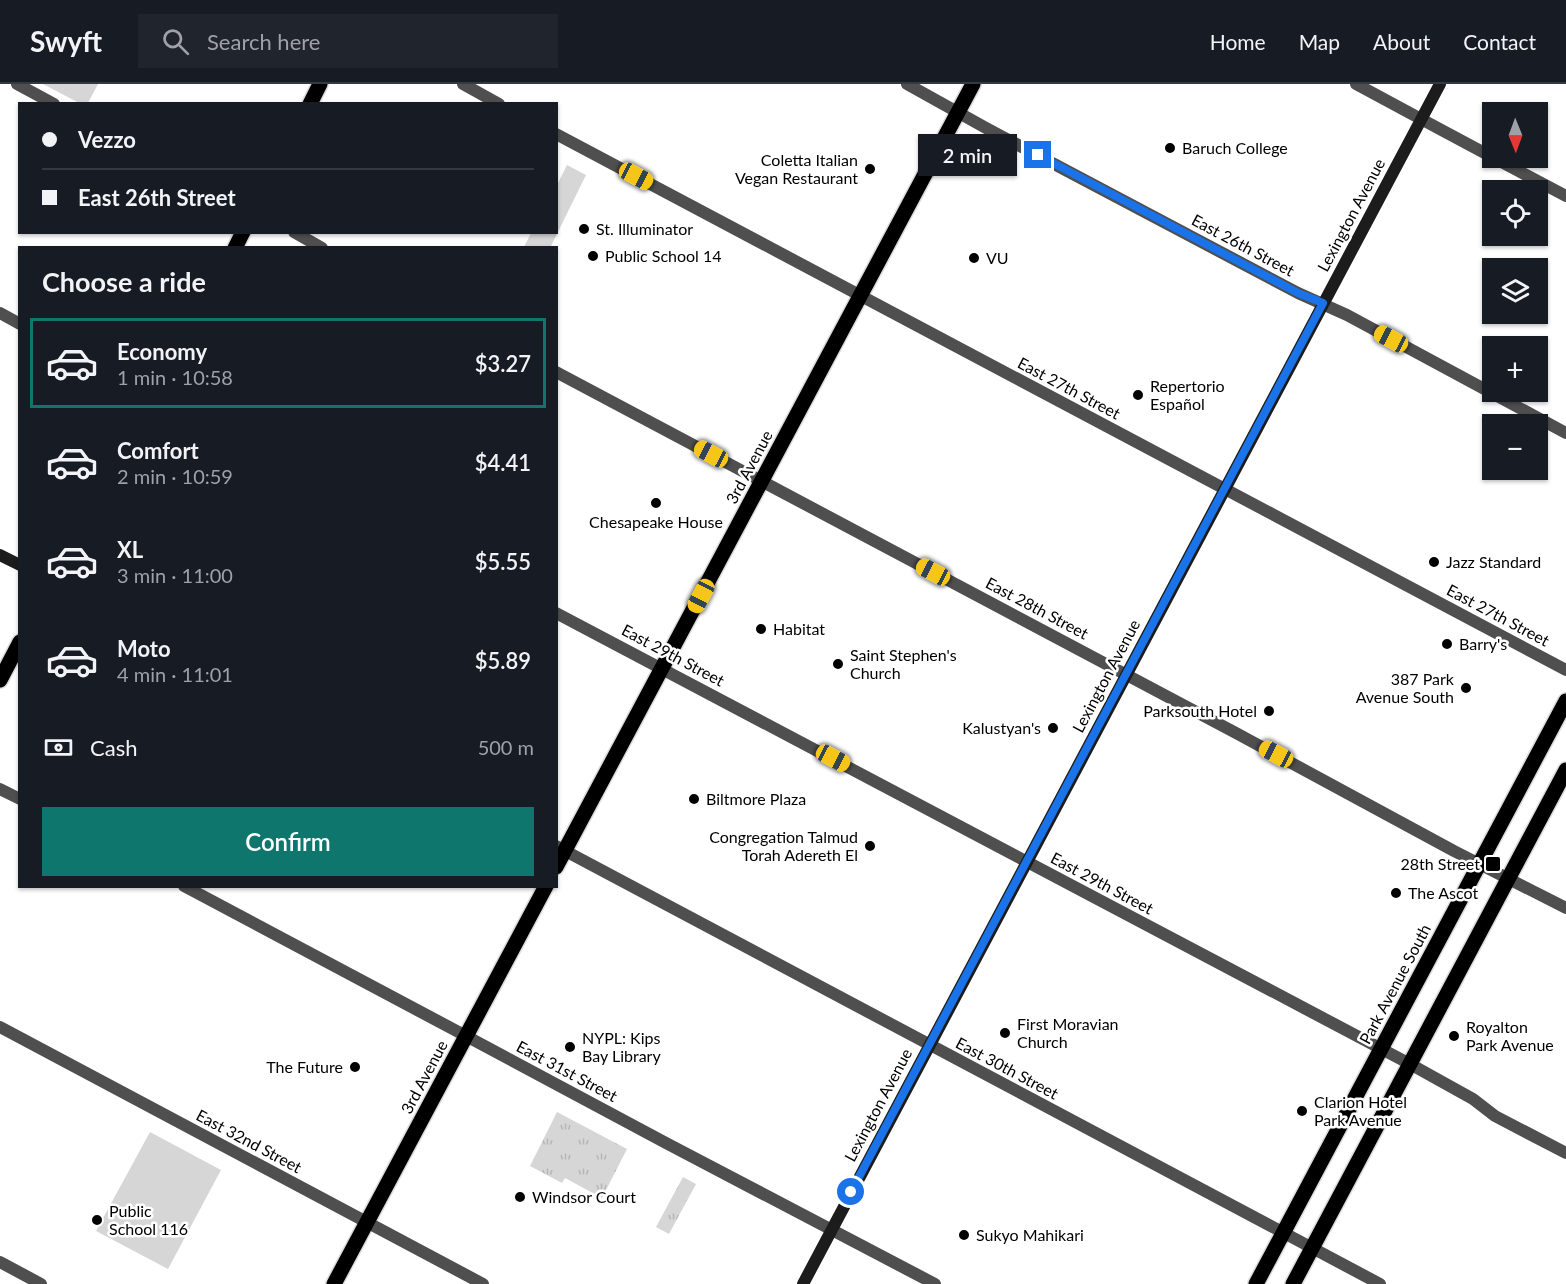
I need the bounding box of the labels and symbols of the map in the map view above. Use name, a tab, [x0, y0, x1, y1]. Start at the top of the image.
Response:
north arrow	[1482, 102, 1548, 168]
callout: 2 min	[918, 134, 1017, 176]
place label: Baruch College	[1182, 138, 1288, 157]
route end	[1024, 141, 1051, 168]
marker: Baruch College	[1163, 141, 1177, 155]
place label: Coletta Italian Vegan Restaurant	[735, 150, 858, 187]
street label: Lexington Avenue	[1313, 155, 1388, 275]
car	[616, 160, 656, 192]
marker: Coletta Italian Vegan Restaurant	[863, 162, 877, 176]
street label: East 26th Street	[1189, 210, 1298, 280]
place label: St. Illuminator	[596, 219, 693, 238]
marker: St. Illuminator	[577, 222, 591, 236]
place label: Public School 14	[605, 246, 722, 265]
place label: VU	[986, 248, 1009, 267]
marker: Public School 14	[586, 249, 600, 263]
marker: VU	[967, 251, 981, 265]
car	[1371, 323, 1411, 355]
street label: East 27th Street	[1015, 353, 1124, 423]
place label: Repertorio Español	[1150, 376, 1225, 413]
marker: Repertorio Español	[1131, 388, 1145, 402]
street label: 3rd Avenue	[721, 427, 776, 507]
car	[691, 438, 731, 470]
marker: Chesapeake House	[649, 496, 663, 510]
place label: Chesapeake House	[589, 512, 723, 531]
place label: Jazz Standard	[1446, 552, 1541, 571]
marker: Jazz Standard	[1427, 555, 1441, 569]
car	[913, 556, 953, 588]
street label: East 28th Street	[983, 573, 1092, 643]
car	[685, 576, 717, 616]
street label: East 27th Street	[1444, 580, 1553, 650]
street label: Lexington Avenue	[1068, 616, 1143, 736]
place label: Habitat	[773, 619, 825, 638]
street label: East 29th Street	[619, 620, 728, 690]
marker: Habitat	[754, 622, 768, 636]
place label: Barry's	[1459, 634, 1507, 653]
marker: Barry's	[1440, 637, 1454, 651]
place label: Saint Stephen's Church	[850, 645, 957, 682]
marker: Saint Stephen's Church	[831, 657, 845, 671]
place label: 387 Park Avenue South	[1356, 669, 1455, 706]
marker: 387 Park Avenue South	[1459, 681, 1473, 695]
place label: Parksouth Hotel	[1143, 701, 1257, 720]
marker: Parksouth Hotel	[1262, 704, 1276, 718]
place label: Kalustyan's	[962, 718, 1041, 737]
marker: Kalustyan's	[1046, 721, 1060, 735]
car	[1256, 738, 1296, 770]
car	[813, 742, 853, 774]
place label: Biltmore Plaza	[706, 789, 806, 808]
marker: Biltmore Plaza	[687, 792, 701, 806]
place label: Congregation Talmud Torah Adereth El	[709, 827, 858, 864]
marker: Congregation Talmud Torah Adereth El	[863, 839, 877, 853]
street label: East 29th Street	[1048, 848, 1157, 918]
place label: 28th Street	[1401, 854, 1480, 873]
marker: 28th Street	[1484, 855, 1502, 873]
place label: The Ascot	[1408, 883, 1478, 902]
marker: The Ascot	[1389, 886, 1403, 900]
street label: Park Avenue South	[1355, 921, 1434, 1047]
place label: First Moravian Church	[1017, 1014, 1119, 1051]
place label: Royalton Park Avenue	[1466, 1017, 1554, 1054]
marker: First Moravian Church	[998, 1026, 1012, 1040]
place label: NYPL: Kips Bay Library	[582, 1028, 661, 1065]
marker: Royalton Park Avenue	[1447, 1029, 1461, 1043]
street label: East 30th Street	[953, 1033, 1062, 1103]
street label: East 31st Street	[514, 1036, 621, 1105]
street label: 3rd Avenue	[396, 1037, 451, 1117]
marker: NYPL: Kips Bay Library	[563, 1040, 577, 1054]
street label: Lexington Avenue	[840, 1045, 915, 1165]
place label: The Future	[266, 1057, 343, 1076]
marker: The Future	[348, 1060, 362, 1074]
place label: Clarion Hotel Park Avenue	[1314, 1092, 1407, 1129]
marker: Clarion Hotel Park Avenue	[1295, 1104, 1309, 1118]
street label: East 32nd Street	[193, 1105, 305, 1176]
route start	[837, 1178, 864, 1205]
place label: Windsor Court	[532, 1187, 636, 1206]
marker: Windsor Court	[513, 1190, 527, 1204]
place label: Public School 116	[109, 1201, 188, 1238]
marker: Public School 116	[90, 1213, 104, 1227]
place label: Sukyo Mahikari	[976, 1225, 1084, 1244]
marker: Sukyo Mahikari	[957, 1228, 971, 1242]

